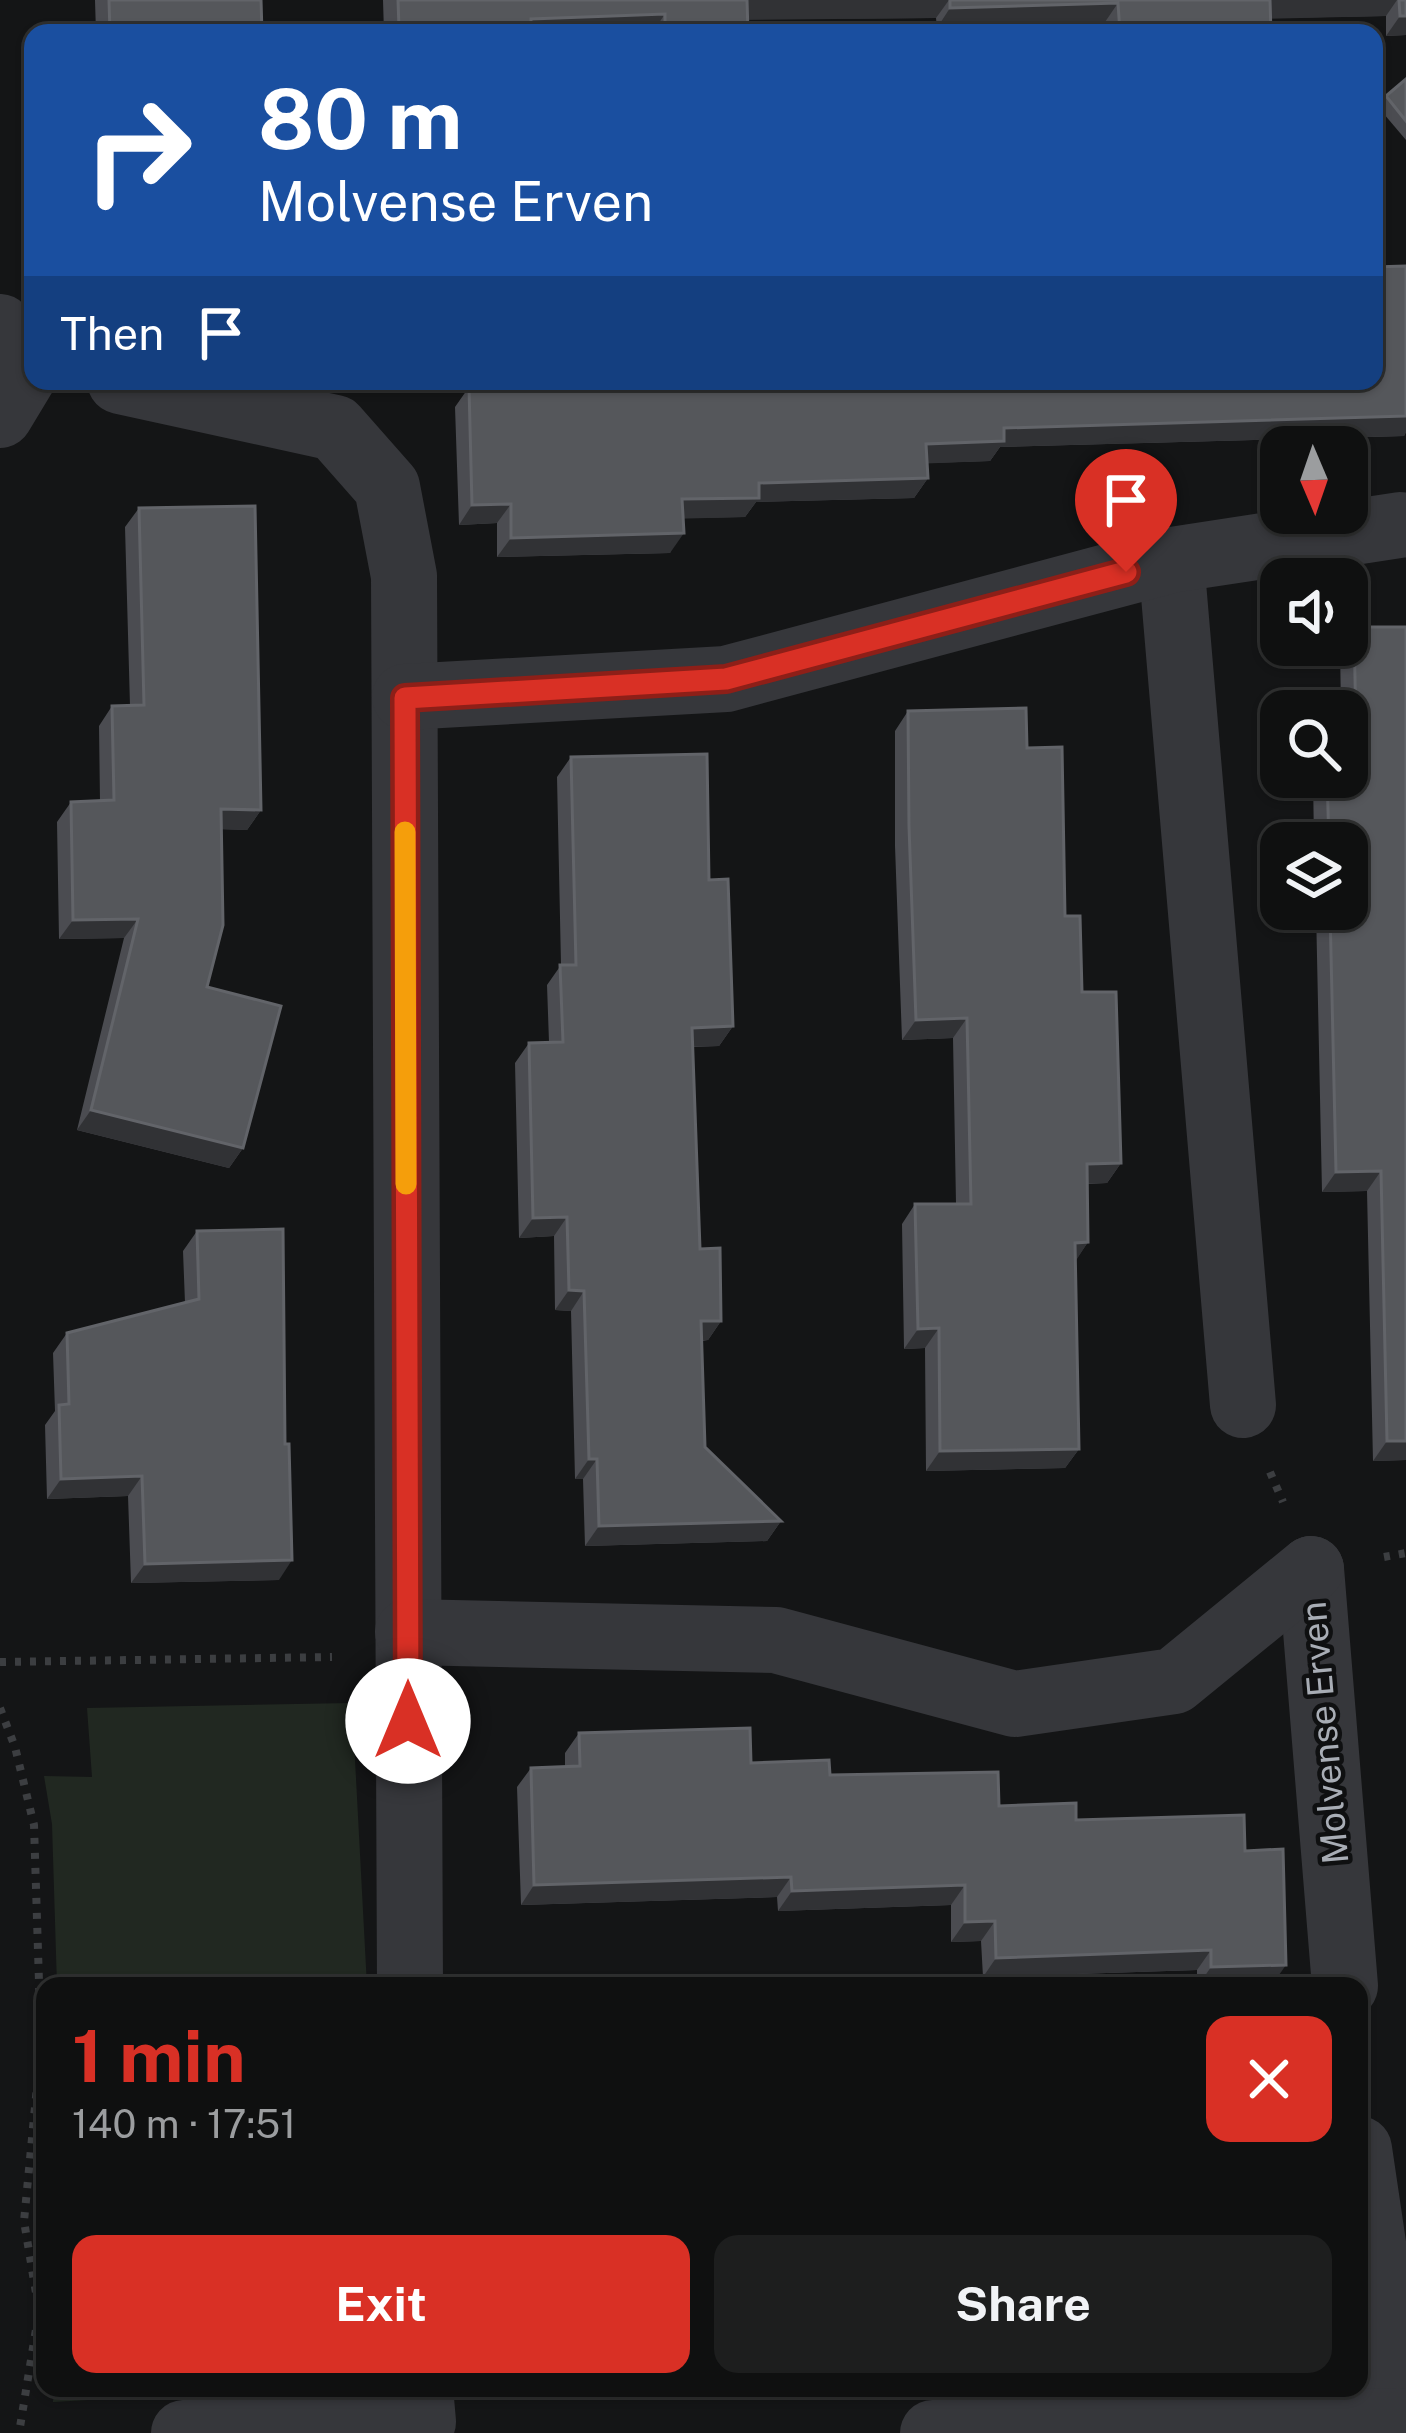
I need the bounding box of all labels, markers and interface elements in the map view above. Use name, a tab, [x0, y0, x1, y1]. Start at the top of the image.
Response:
text: 80 m	[258, 69, 462, 168]
icon: right	[60, 72, 216, 228]
text: Molvense Erven	[258, 170, 653, 233]
icon: arrive	[188, 300, 254, 366]
text: Then	[60, 307, 164, 360]
north arrow	[1260, 426, 1368, 534]
map controls	[1260, 426, 1368, 930]
pin	[1075, 449, 1177, 572]
icon: arrive	[1093, 467, 1159, 533]
button: sound	[1260, 558, 1368, 666]
button: search	[1260, 690, 1368, 798]
button: layers	[1260, 822, 1368, 930]
street label: Molvense Erven	[1292, 1600, 1356, 1866]
position arrow	[345, 1658, 471, 1784]
text: 1 min	[72, 2014, 246, 2098]
button: close	[1206, 2016, 1332, 2142]
text: 140 m · 17:51	[72, 2101, 296, 2147]
button: Exit	[72, 2235, 690, 2373]
button: Share	[714, 2235, 1332, 2373]

